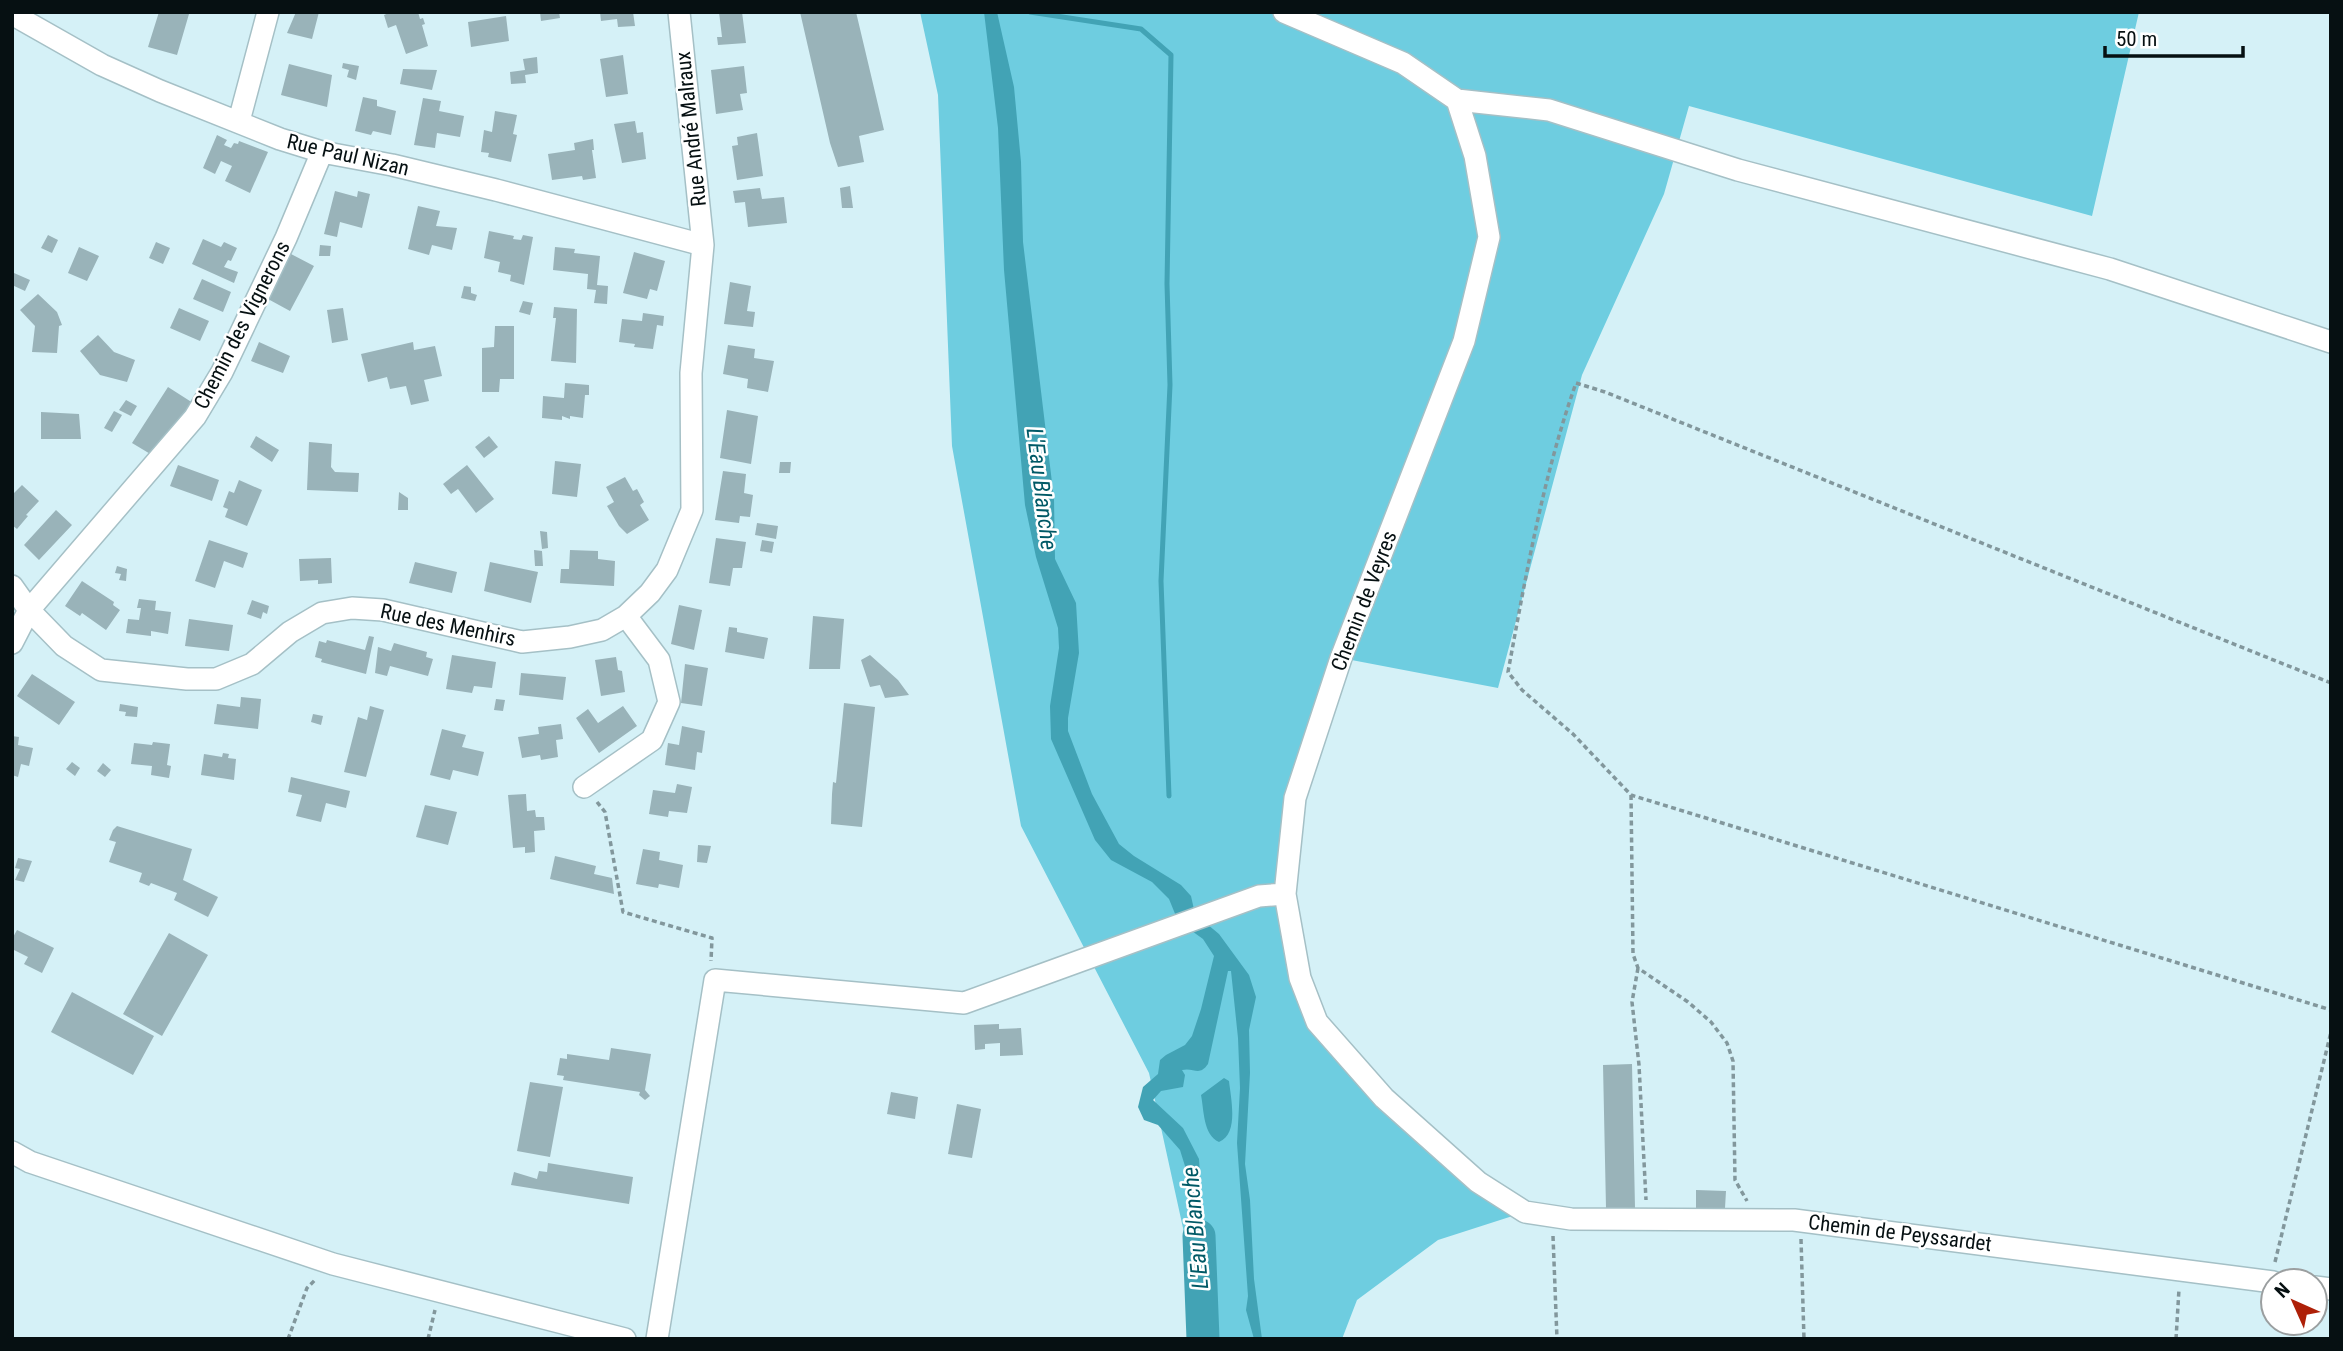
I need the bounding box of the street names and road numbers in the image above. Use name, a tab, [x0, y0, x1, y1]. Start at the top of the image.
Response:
street label: Rue André Malraux	[671, 50, 711, 208]
street label: Rue Paul Nizan	[285, 129, 411, 181]
street label: Chemin des Vignerons	[189, 237, 295, 413]
street label: Chemin de Veyres	[1326, 528, 1402, 674]
street label: Rue des Menhirs	[378, 599, 518, 651]
street label: Chemin de Peyssardet	[1807, 1210, 1993, 1256]

